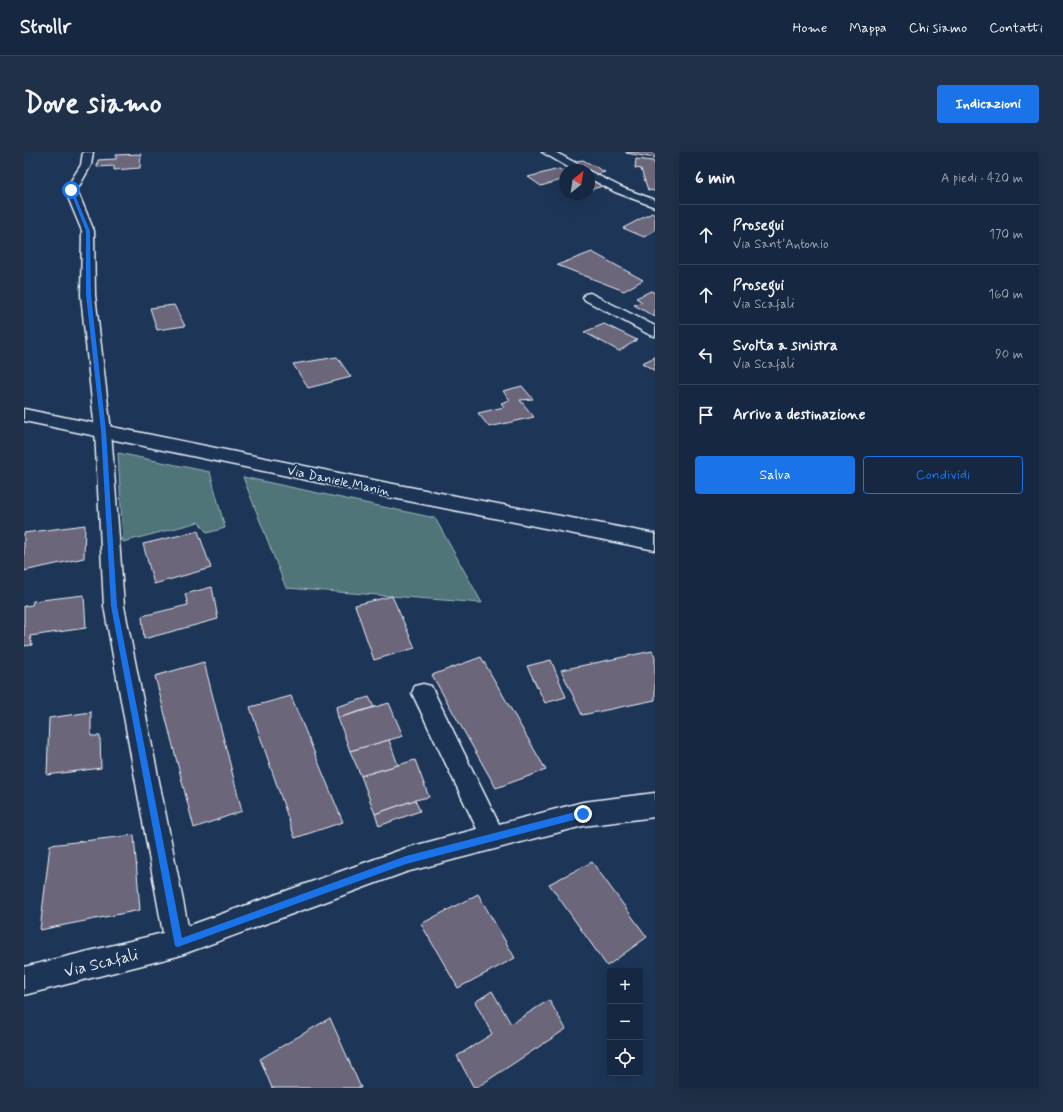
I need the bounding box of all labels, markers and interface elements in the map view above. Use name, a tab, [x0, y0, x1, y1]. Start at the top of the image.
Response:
text: Strollr	[20, 15, 71, 40]
text: Home	[792, 19, 827, 37]
text: Mappa	[849, 19, 887, 37]
text: Chi siamo	[909, 19, 967, 37]
text: Contatti	[989, 19, 1043, 37]
button: Indicazioni	[937, 85, 1039, 123]
text: Dove siamo	[24, 86, 162, 123]
north arrow	[559, 164, 595, 200]
text: 6 min	[695, 167, 735, 189]
text: A piedi · 420 m	[941, 170, 1023, 187]
route start	[62, 181, 80, 199]
text: Prosegui	[733, 216, 784, 236]
icon: ahead	[695, 224, 717, 246]
text: 170 m	[989, 226, 1023, 243]
text: Via Sant'Antonio	[733, 236, 829, 253]
text: Prosegui	[733, 276, 784, 296]
icon: ahead	[695, 284, 717, 306]
text: 160 m	[988, 286, 1023, 303]
text: Via Scafali	[733, 296, 795, 313]
text: Svolta a sinistra	[733, 336, 838, 356]
icon: left	[695, 344, 717, 366]
text: 90 m	[995, 346, 1023, 363]
text: Via Scafali	[733, 356, 795, 373]
icon: arrive	[695, 404, 717, 426]
text: Arrivo a destinazione	[733, 405, 866, 425]
button: Salva	[695, 456, 855, 494]
button: Condividi	[863, 456, 1023, 494]
street label: Via Daniele Manin	[286, 462, 392, 501]
route end	[574, 805, 592, 823]
street label: Via Scafali	[62, 944, 141, 983]
map controls	[607, 968, 643, 1076]
button: +	[607, 968, 643, 1004]
button: −	[607, 1004, 643, 1040]
button: locate	[607, 1040, 643, 1076]

